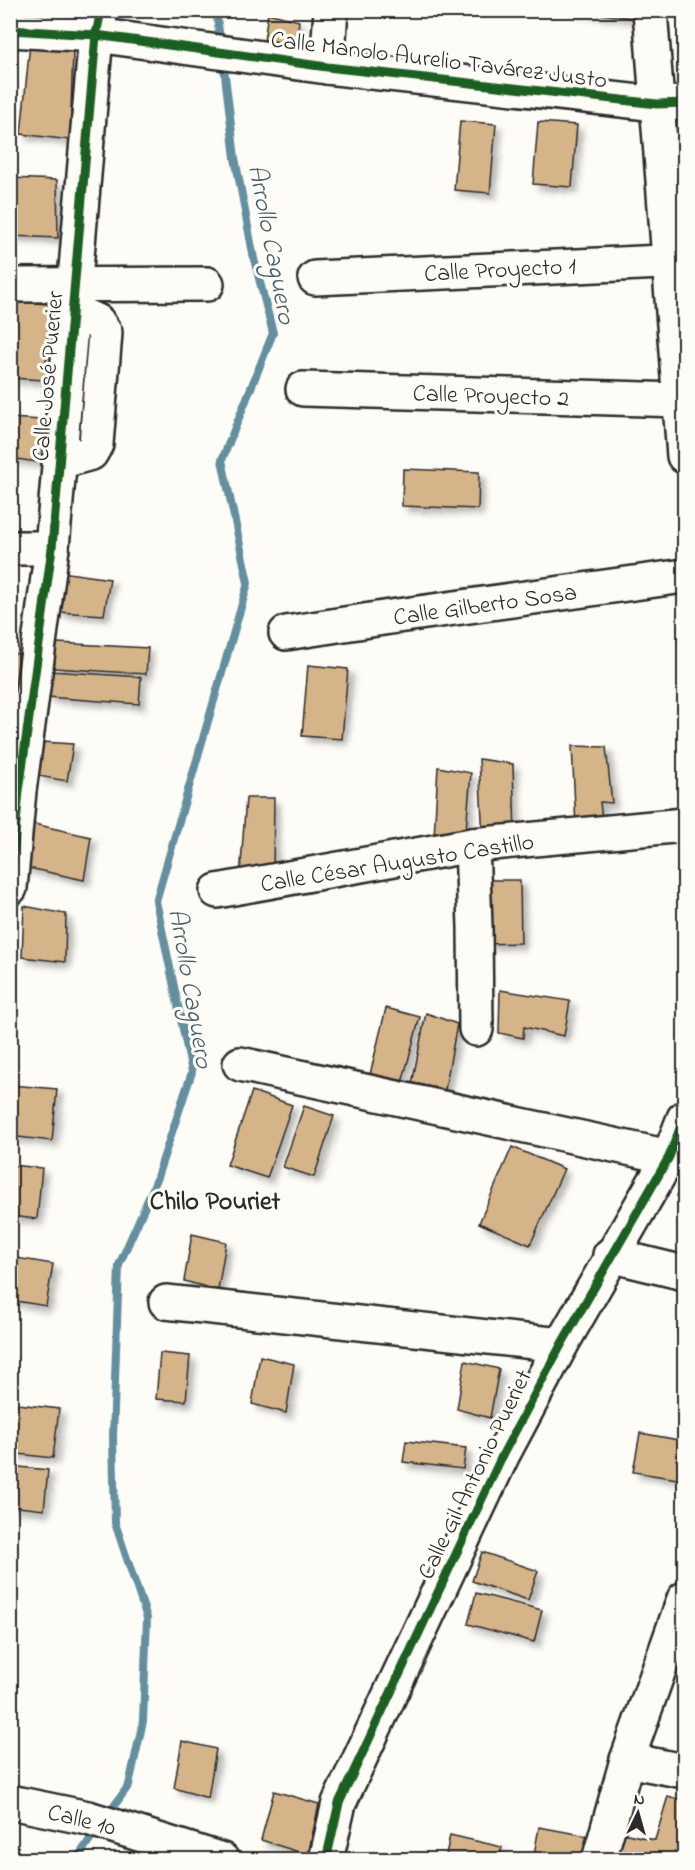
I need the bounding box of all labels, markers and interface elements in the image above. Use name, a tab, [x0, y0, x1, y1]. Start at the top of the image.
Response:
street label: Calle Manolo Aurelio Tavárez Justo	[269, 23, 609, 99]
water label: Arrollo Caguero	[236, 162, 304, 329]
street label: Calle Proyecto 1	[423, 250, 577, 294]
street label: Calle José Puerier	[25, 289, 74, 463]
street label: Calle Proyecto 2	[412, 377, 570, 419]
street label: Calle Gilberto Sosa	[391, 576, 579, 637]
street label: Calle César Augusto Castillo	[258, 826, 537, 903]
water label: Arrollo Caguero	[156, 906, 222, 1073]
district label: Chilo Pouriet	[150, 1184, 281, 1222]
street label: Calle Gil Antonio Pueriet	[410, 1364, 542, 1586]
north arrow	[608, 1783, 668, 1843]
text: N	[633, 1788, 646, 1812]
street label: Calle 10	[44, 1796, 119, 1847]

